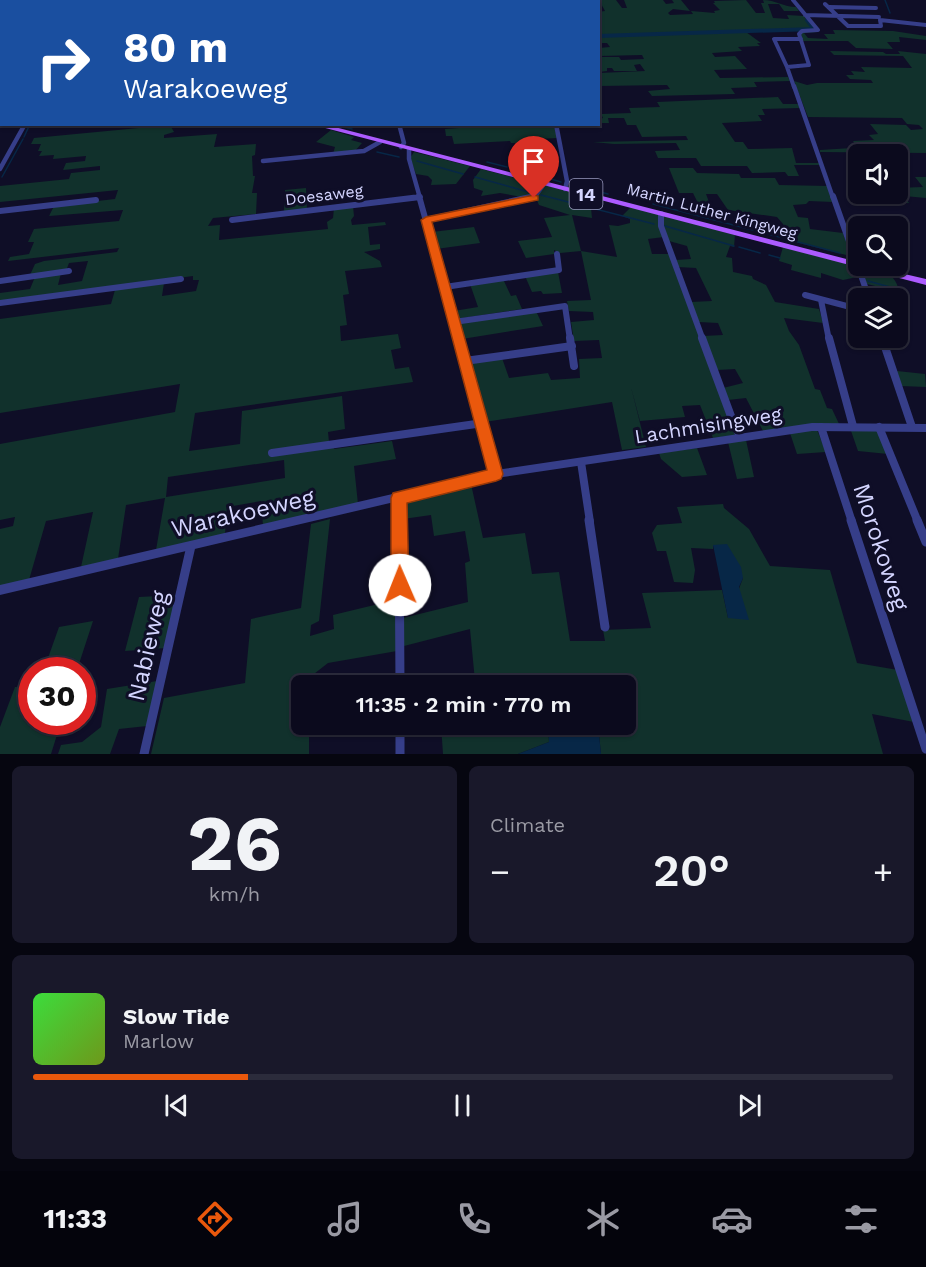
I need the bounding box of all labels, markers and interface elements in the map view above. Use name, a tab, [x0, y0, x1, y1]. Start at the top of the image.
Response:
text: 80 m	[123, 23, 228, 72]
icon: right	[24, 24, 102, 102]
text: Warakoeweg	[123, 73, 287, 105]
pin	[508, 136, 559, 198]
map controls	[848, 144, 908, 348]
button: sound	[848, 144, 908, 204]
icon: arrive	[517, 145, 550, 178]
road number: 14	[570, 179, 602, 209]
street label: Martin Luther Kingweg	[625, 179, 800, 243]
street label: Doesaweg	[284, 181, 365, 209]
button: search	[848, 216, 908, 276]
button: layers	[848, 288, 908, 348]
street label: Lachmisingweg	[633, 401, 784, 448]
street label: Morokoweg	[847, 480, 915, 614]
street label: Warakoeweg	[169, 483, 318, 543]
position arrow	[368, 553, 432, 617]
street label: Nabieweg	[122, 588, 174, 704]
speed limit sign: 30	[18, 657, 96, 735]
text: 11:35 · 2 min · 770 m	[356, 692, 571, 717]
text: 26	[187, 797, 282, 889]
text: Climate	[490, 813, 565, 837]
text: 20°	[653, 844, 730, 897]
text: −	[490, 852, 510, 891]
text: +	[873, 852, 893, 891]
text: km/h	[209, 882, 260, 906]
text: Slow Tide	[123, 1004, 230, 1029]
text: Marlow	[123, 1029, 194, 1053]
icon: previous	[160, 1089, 193, 1122]
icon: pause	[446, 1089, 479, 1122]
icon: next	[733, 1089, 766, 1122]
icon: directions	[194, 1198, 236, 1240]
icon: music	[324, 1198, 366, 1240]
icon: phone	[453, 1198, 495, 1240]
icon: climate	[582, 1198, 624, 1240]
icon: car	[711, 1198, 753, 1240]
icon: filters	[840, 1198, 882, 1240]
text: 11:33	[44, 1203, 107, 1235]

